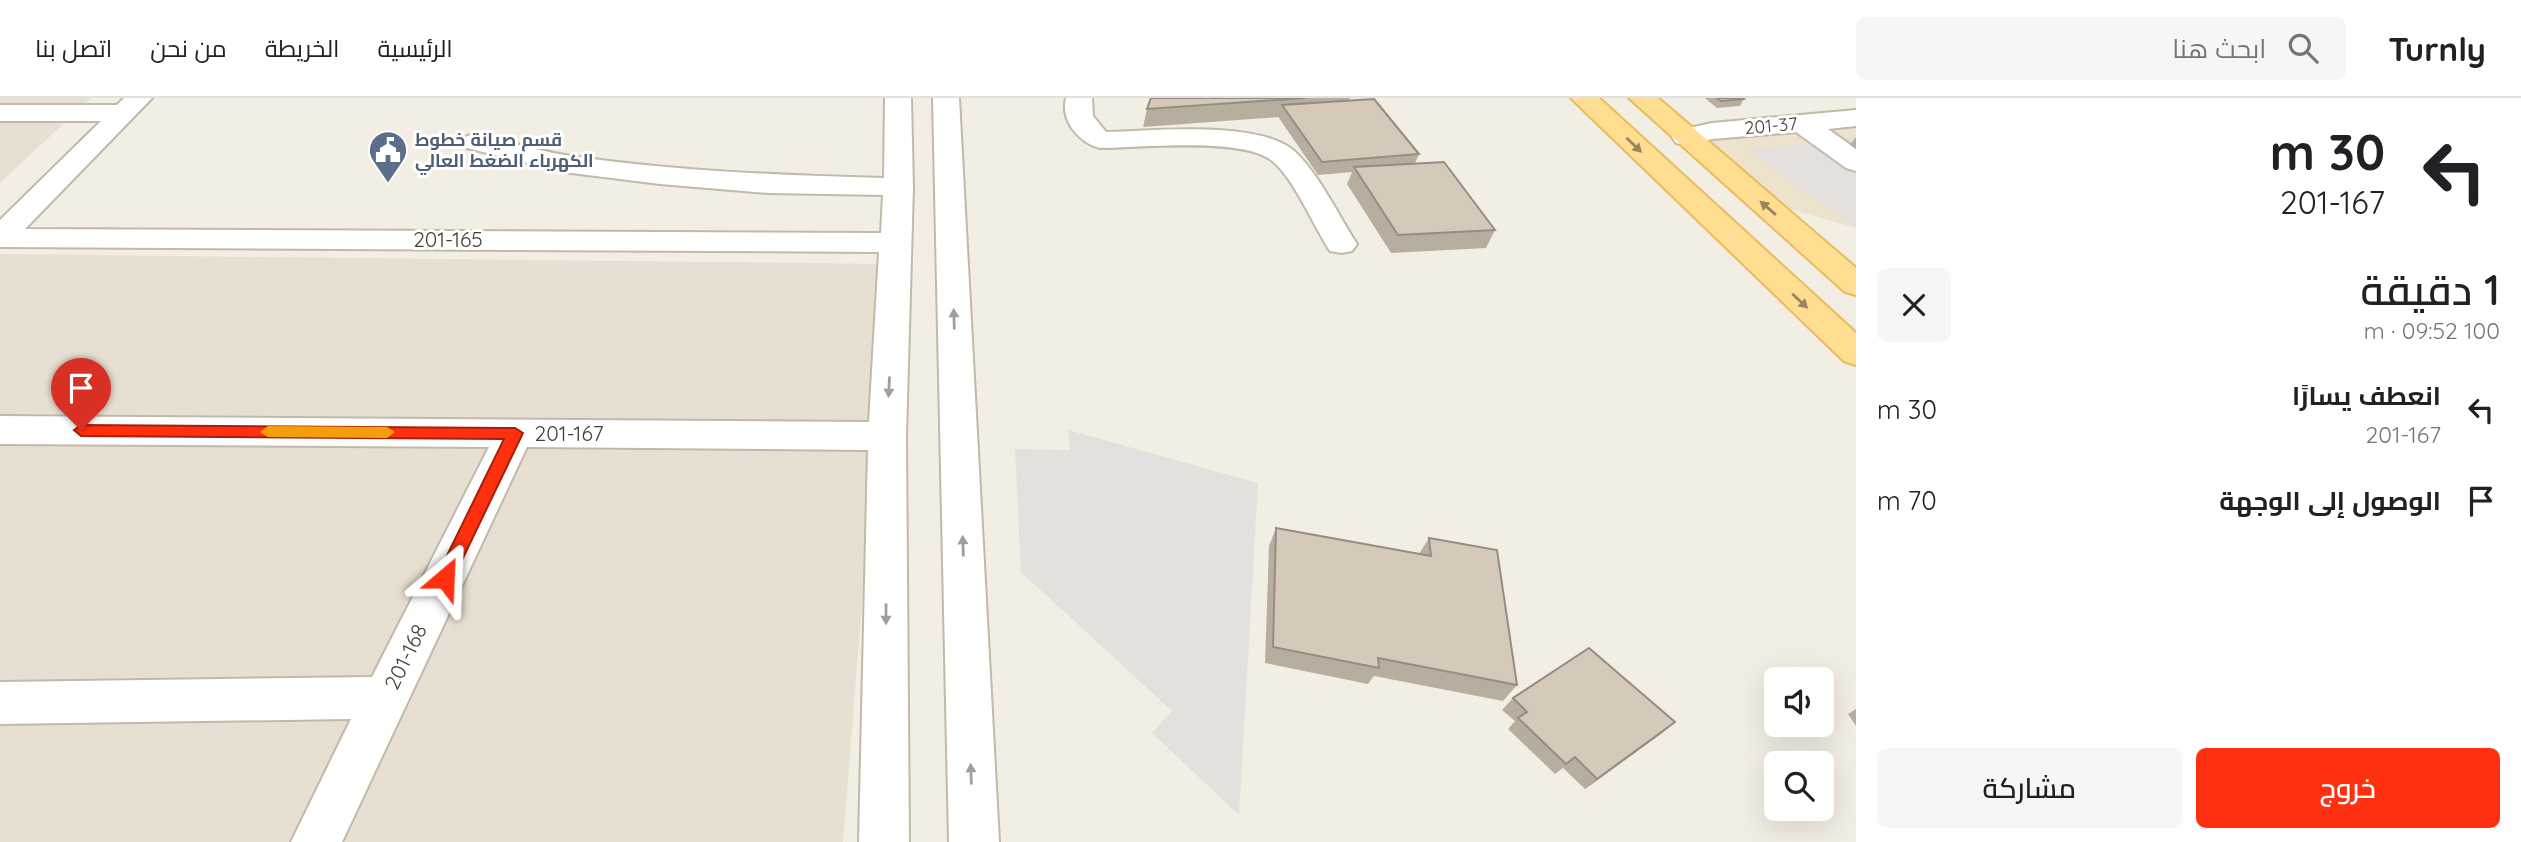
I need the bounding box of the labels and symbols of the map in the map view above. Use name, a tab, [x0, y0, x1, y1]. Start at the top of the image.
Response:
street label: 201-37	[1744, 112, 1798, 139]
place label: قسم صيانة خطوط الكهرباء الضغط العالي	[415, 128, 594, 176]
public building icon: قسم صيانة خطوط الكهرباء الضغط العالي	[367, 129, 409, 184]
one-way arrow	[1625, 137, 1643, 153]
one-way arrow	[1759, 200, 1777, 216]
street label: 201-165	[413, 226, 483, 252]
one-way arrow	[1791, 292, 1808, 308]
one-way arrow	[949, 308, 960, 330]
pin	[51, 358, 111, 430]
one-way arrow	[883, 376, 894, 398]
street label: 201-167	[535, 420, 604, 446]
one-way arrow	[957, 535, 968, 557]
position arrow	[408, 541, 482, 615]
one-way arrow	[880, 603, 891, 625]
street label: 201-168	[378, 620, 432, 693]
one-way arrow	[965, 763, 977, 785]

